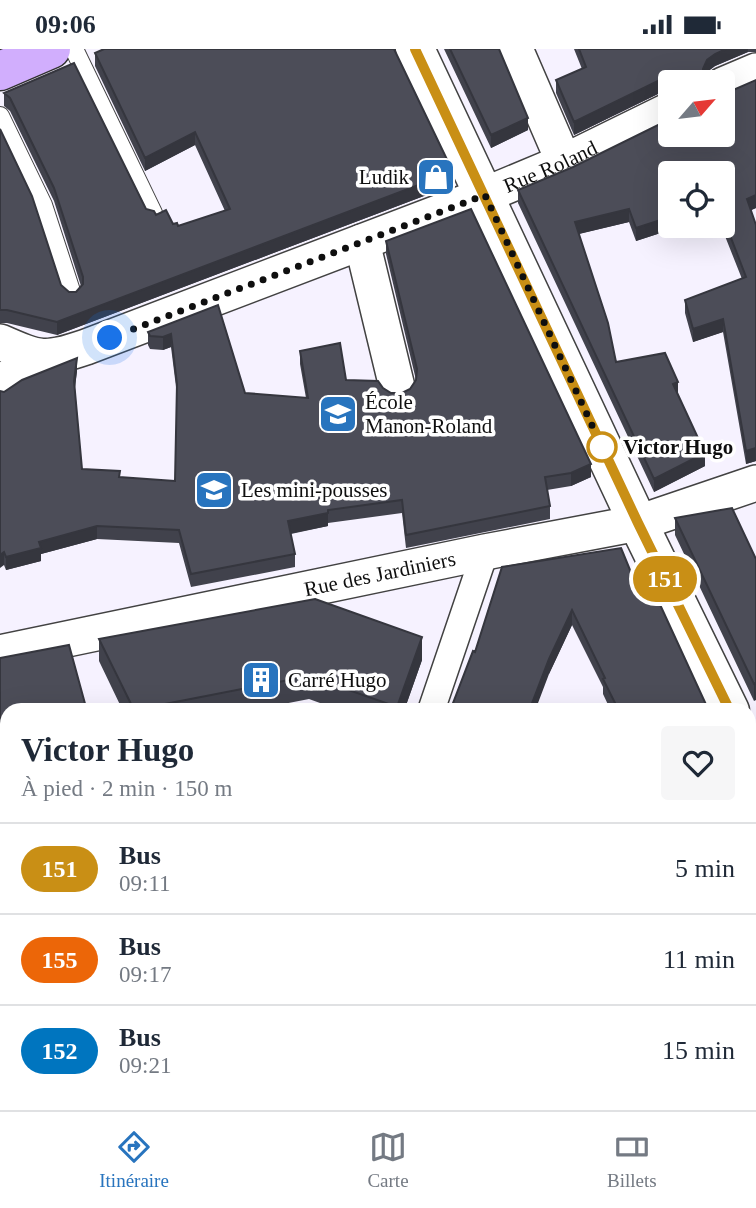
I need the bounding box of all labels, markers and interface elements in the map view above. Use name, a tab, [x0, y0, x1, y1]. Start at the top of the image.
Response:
text: 09:06	[35, 10, 96, 39]
north arrow	[658, 70, 735, 147]
map controls	[658, 70, 735, 238]
street label: Rue Roland	[500, 135, 602, 198]
shop icon: Ludik	[415, 156, 457, 198]
button: locate	[658, 161, 735, 238]
place label: Ludik	[359, 165, 409, 189]
your location	[92, 320, 127, 355]
place label: École Manon-Roland	[365, 390, 493, 438]
school or university icon: École Manon-Roland	[317, 393, 359, 435]
marker: Victor Hugo	[587, 432, 617, 462]
place label: Victor Hugo	[623, 435, 733, 459]
school or university icon: Les mini-pousses	[193, 469, 235, 511]
place label: Les mini-pousses	[241, 478, 387, 502]
street label: Rue des Jardiniers	[302, 546, 458, 601]
line badge: 151	[625, 556, 705, 602]
text: 151	[647, 566, 683, 592]
building icon: Carré Hugo	[240, 659, 282, 701]
place label: Carré Hugo	[288, 668, 387, 692]
button: heart	[661, 726, 735, 800]
text: Victor Hugo	[21, 732, 194, 768]
text: À pied · 2 min · 150 m	[21, 776, 232, 801]
text: Bus	[119, 841, 161, 870]
text: 5 min	[675, 854, 735, 883]
text: 151	[42, 856, 78, 882]
text: 09:11	[119, 871, 171, 896]
text: Bus	[119, 932, 161, 961]
text: 11 min	[663, 945, 735, 974]
text: 155	[42, 947, 78, 973]
text: 09:17	[119, 962, 171, 987]
text: Bus	[119, 1023, 161, 1052]
text: 15 min	[662, 1036, 735, 1065]
text: 152	[42, 1038, 78, 1064]
text: 09:21	[119, 1053, 171, 1078]
tab: Itinéraire	[99, 1128, 169, 1192]
tab: Carte	[367, 1128, 409, 1192]
tab: Billets	[607, 1128, 657, 1192]

